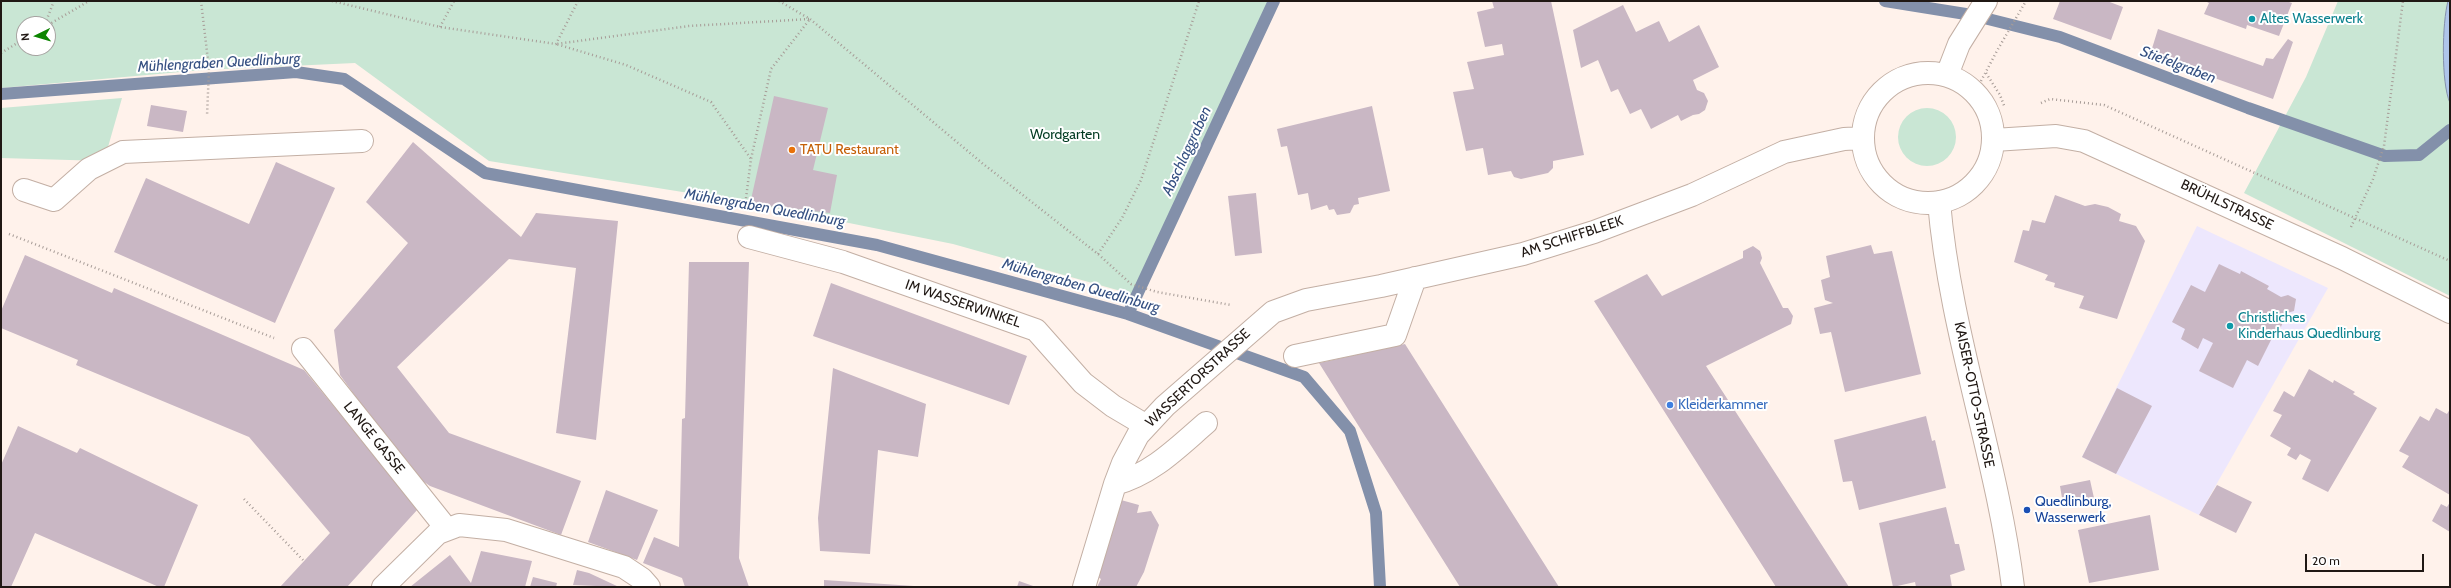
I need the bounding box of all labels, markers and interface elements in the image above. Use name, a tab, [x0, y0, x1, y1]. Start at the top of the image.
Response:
place label: Altes Wasserwerk	[2260, 11, 2363, 27]
marker: Altes Wasserwerk	[2247, 14, 2257, 24]
north arrow	[16, 16, 56, 56]
text: N	[18, 32, 32, 41]
water label: Stiefelgraben	[2138, 42, 2218, 88]
water label: Mühlengraben Quedlinburg	[137, 50, 301, 76]
water label: Abschlaggraben	[1158, 104, 1216, 198]
park label: Wordgarten	[1030, 127, 1100, 143]
place label: TATU Restaurant	[800, 142, 899, 158]
marker: TATU Restaurant	[787, 145, 797, 155]
street label: BRÜHLSTRASSE	[2178, 176, 2276, 234]
water label: Mühlengraben Quedlinburg	[683, 185, 847, 231]
street label: AM SCHIFFBLEEK	[1519, 213, 1625, 261]
water label: Mühlengraben Quedlinburg	[1000, 255, 1162, 317]
street label: IM WASSERWINKEL	[903, 276, 1023, 332]
place label: Christliches Kinderhaus Quedlinburg	[2238, 310, 2381, 342]
street label: KAISER-OTTO-STRASSE	[1950, 320, 1998, 470]
marker: Christliches Kinderhaus Quedlinburg	[2225, 321, 2235, 331]
street label: WASSERTORSTRASSE	[1142, 325, 1254, 431]
place label: Kleiderkammer	[1678, 397, 1768, 413]
street label: LANGE GASSE	[340, 399, 408, 477]
marker: Kleiderkammer	[1665, 400, 1675, 410]
place label: Quedlinburg, Wasserwerk	[2035, 494, 2112, 526]
marker: Quedlinburg, Wasserwerk	[2022, 505, 2032, 515]
scale bar	[2307, 546, 2426, 572]
text: 20 m	[2312, 553, 2340, 568]

